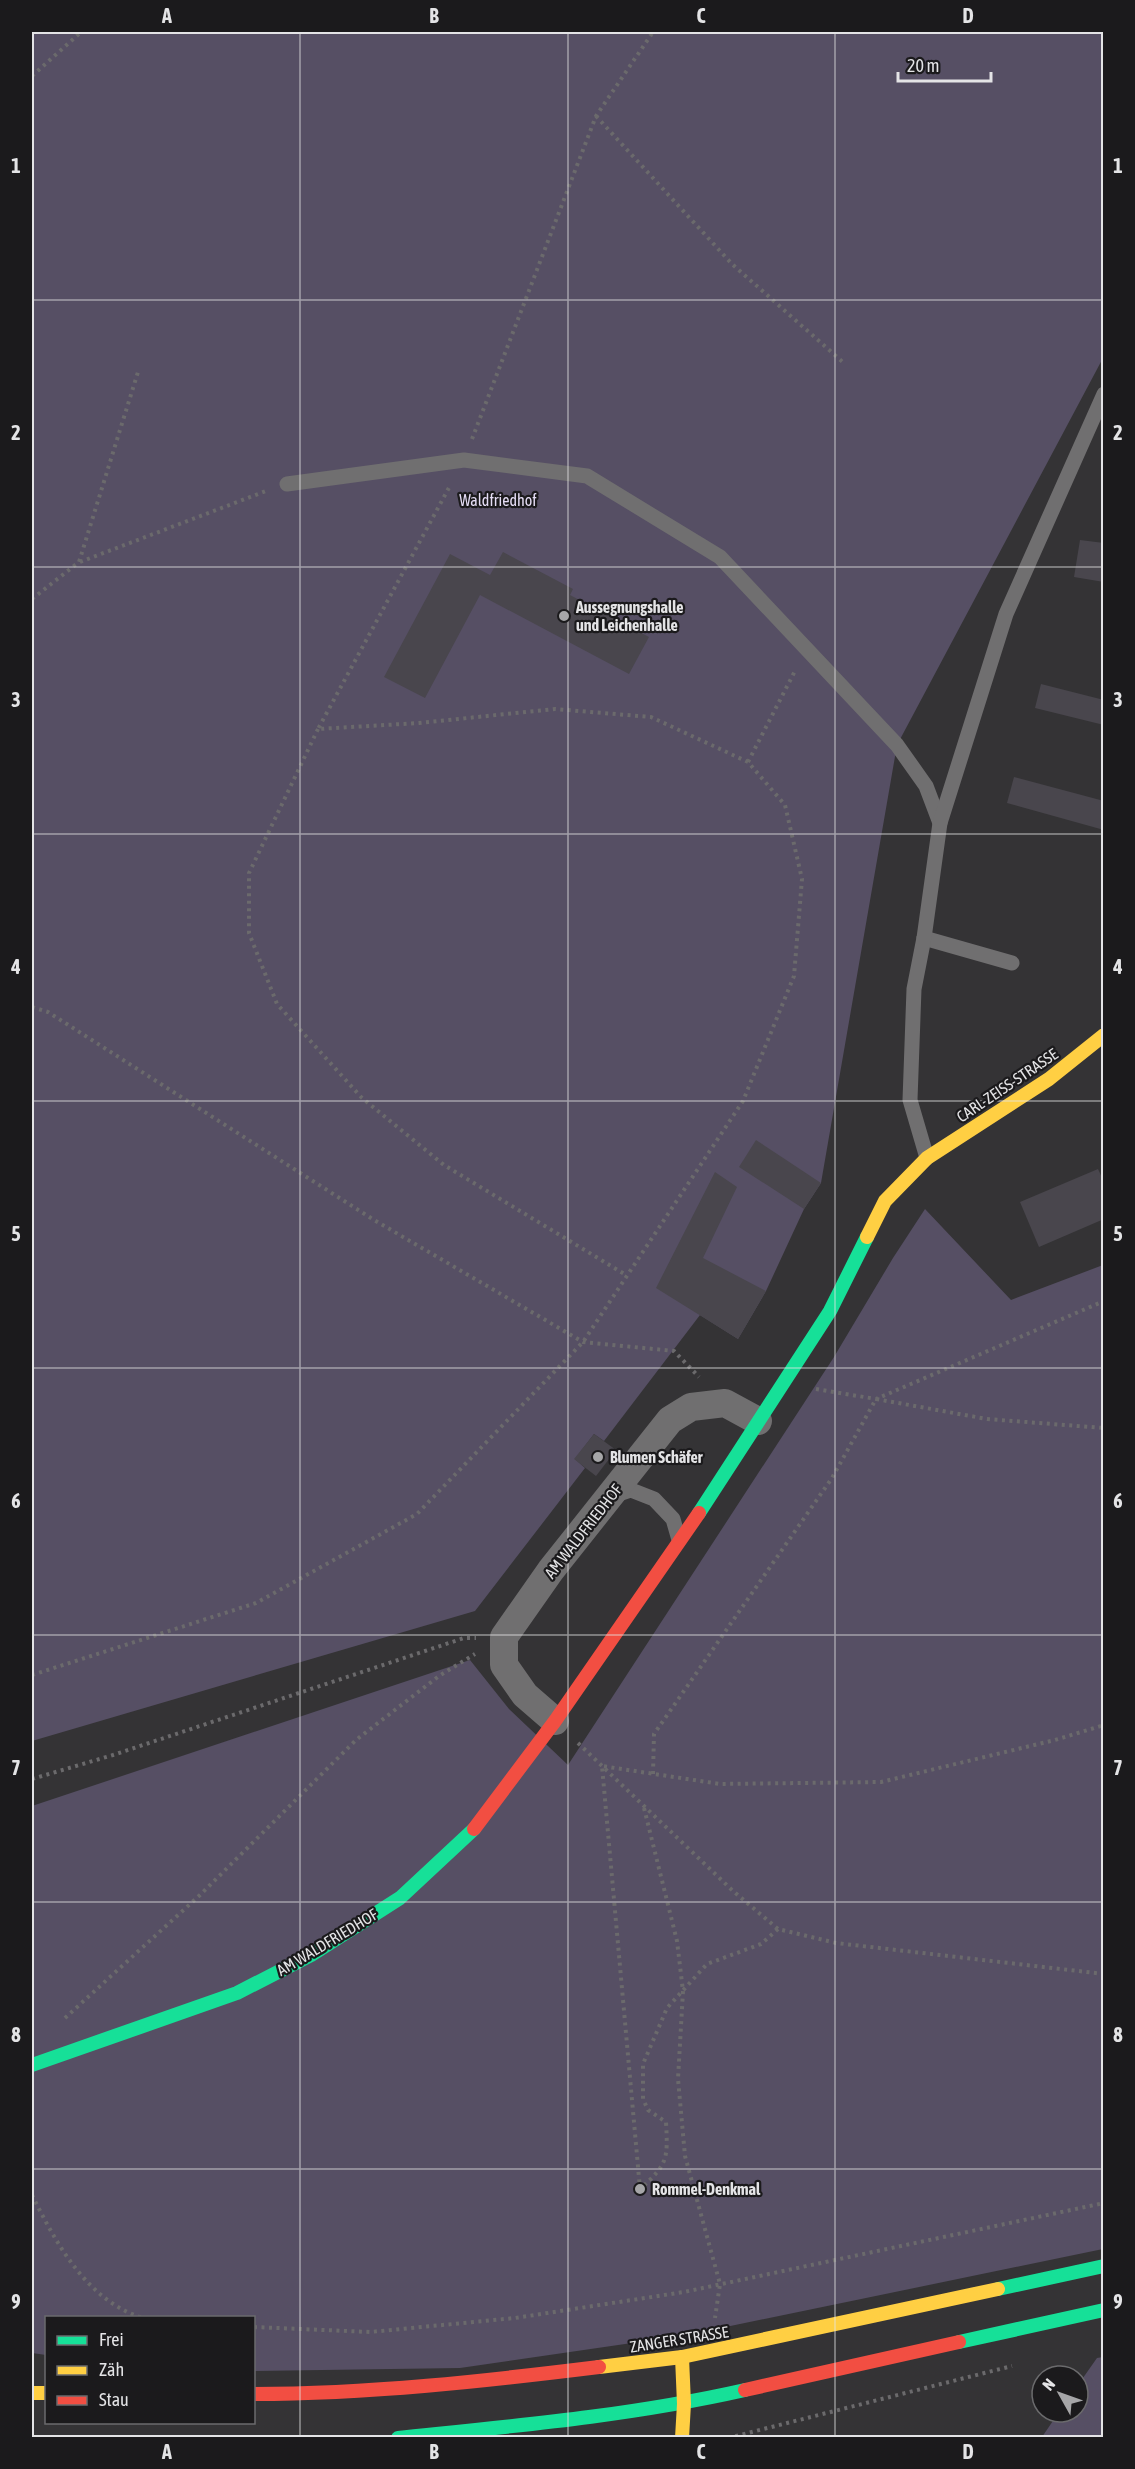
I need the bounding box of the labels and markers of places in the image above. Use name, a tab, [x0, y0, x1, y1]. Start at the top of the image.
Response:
place label: Aussegnungshalle und Leichenhalle	[575, 598, 684, 634]
marker: Aussegnungshalle und Leichenhalle	[557, 609, 571, 623]
place label: Blumen Schäfer	[610, 1448, 703, 1466]
marker: Blumen Schäfer	[591, 1450, 605, 1464]
place label: Rommel-Denkmal	[652, 2180, 761, 2198]
marker: Rommel-Denkmal	[633, 2182, 647, 2196]

